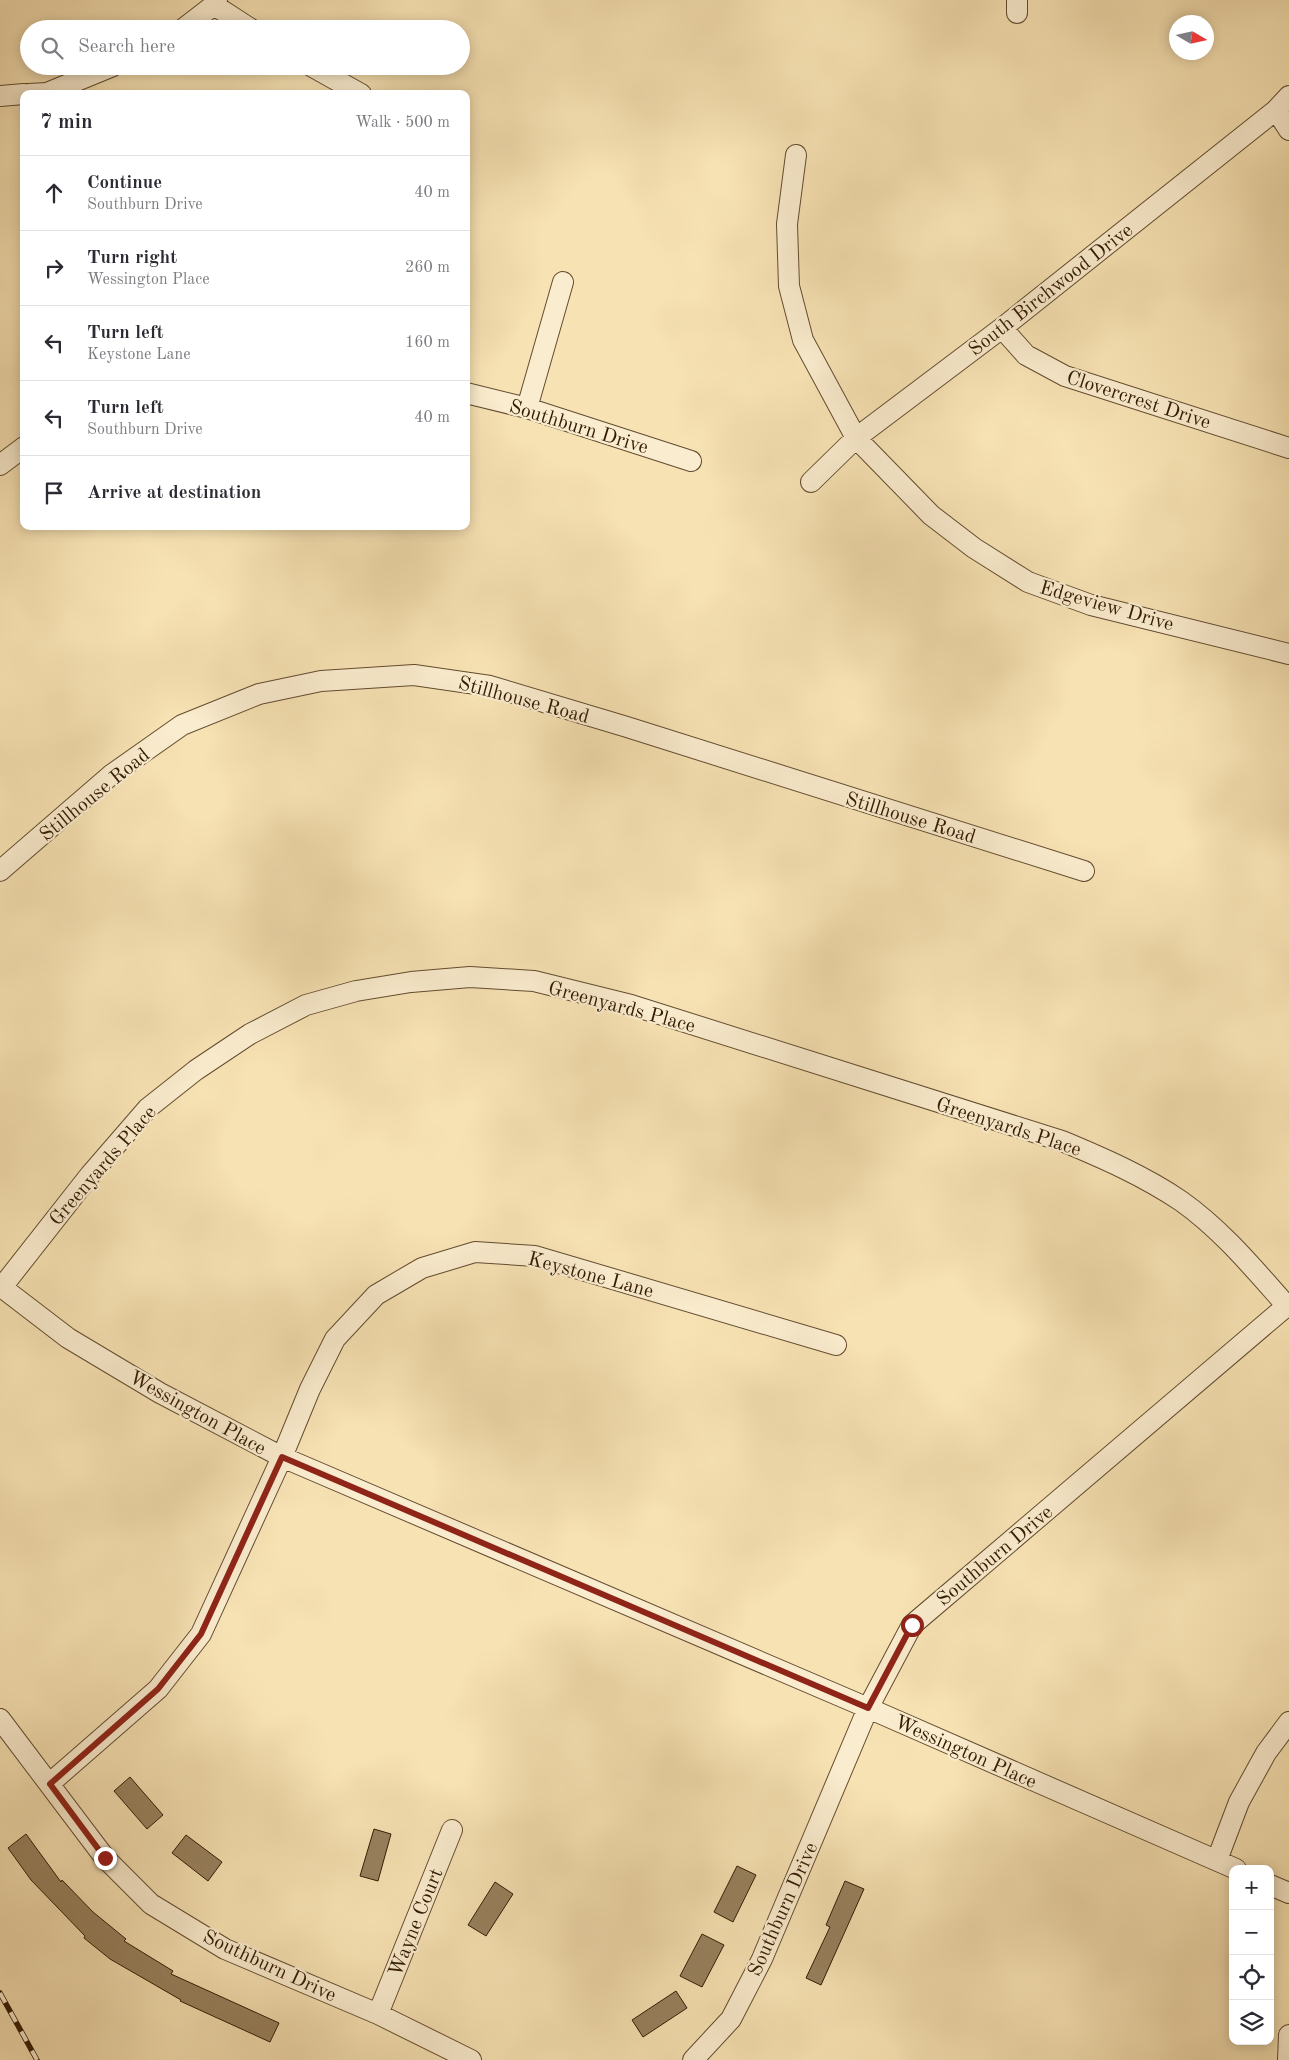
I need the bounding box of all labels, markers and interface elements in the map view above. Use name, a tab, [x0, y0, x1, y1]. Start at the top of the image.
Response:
north arrow	[1169, 15, 1214, 60]
search box	[20, 20, 470, 75]
icon: search	[38, 34, 66, 62]
text: Search here	[78, 38, 175, 57]
text: 7 min	[40, 112, 93, 133]
text: Walk · 500 m	[355, 115, 450, 131]
text: Continue	[87, 174, 162, 193]
icon: ahead	[40, 179, 68, 207]
text: 40 m	[414, 185, 450, 201]
text: Southburn Drive	[87, 197, 203, 213]
street label: South Birchwood Drive	[965, 221, 1137, 361]
text: Turn right	[87, 249, 177, 268]
icon: right	[40, 254, 68, 282]
text: 260 m	[405, 260, 450, 276]
text: Wessington Place	[87, 272, 210, 288]
text: Turn left	[87, 324, 164, 343]
icon: left	[40, 329, 68, 357]
text: 160 m	[405, 335, 450, 351]
text: Keystone Lane	[87, 347, 191, 363]
street label: Clovercrest Drive	[1064, 368, 1213, 434]
street label: Southburn Drive	[506, 397, 650, 459]
text: Turn left	[87, 399, 164, 418]
icon: left	[40, 404, 68, 432]
text: 40 m	[414, 410, 450, 426]
text: Southburn Drive	[87, 422, 203, 438]
icon: arrive	[40, 479, 68, 507]
text: Arrive at destination	[87, 484, 261, 503]
street label: Edgeview Drive	[1037, 578, 1176, 636]
street label: Stillhouse Road	[456, 674, 591, 728]
street label: Stillhouse Road	[36, 745, 154, 846]
street label: Stillhouse Road	[843, 790, 978, 848]
street label: Greenyards Place	[546, 979, 697, 1037]
street label: Greenyards Place	[933, 1095, 1083, 1161]
street label: Greenyards Place	[46, 1103, 161, 1230]
street label: Keystone Lane	[525, 1250, 656, 1302]
street label: Wessington Place	[125, 1368, 269, 1460]
street label: Southburn Drive	[934, 1502, 1057, 1611]
route start	[901, 1614, 924, 1637]
street label: Wessington Place	[891, 1713, 1039, 1793]
street label: Southburn Drive	[745, 1840, 822, 1980]
route end	[94, 1847, 117, 1870]
map controls	[1229, 1865, 1274, 2045]
button: +	[1229, 1865, 1274, 1910]
street label: Wayne Court	[386, 1866, 448, 1980]
button: −	[1229, 1910, 1274, 1955]
street label: Southburn Drive	[199, 1927, 339, 2006]
button: locate	[1229, 1955, 1274, 2000]
button: layers	[1229, 2000, 1274, 2045]

